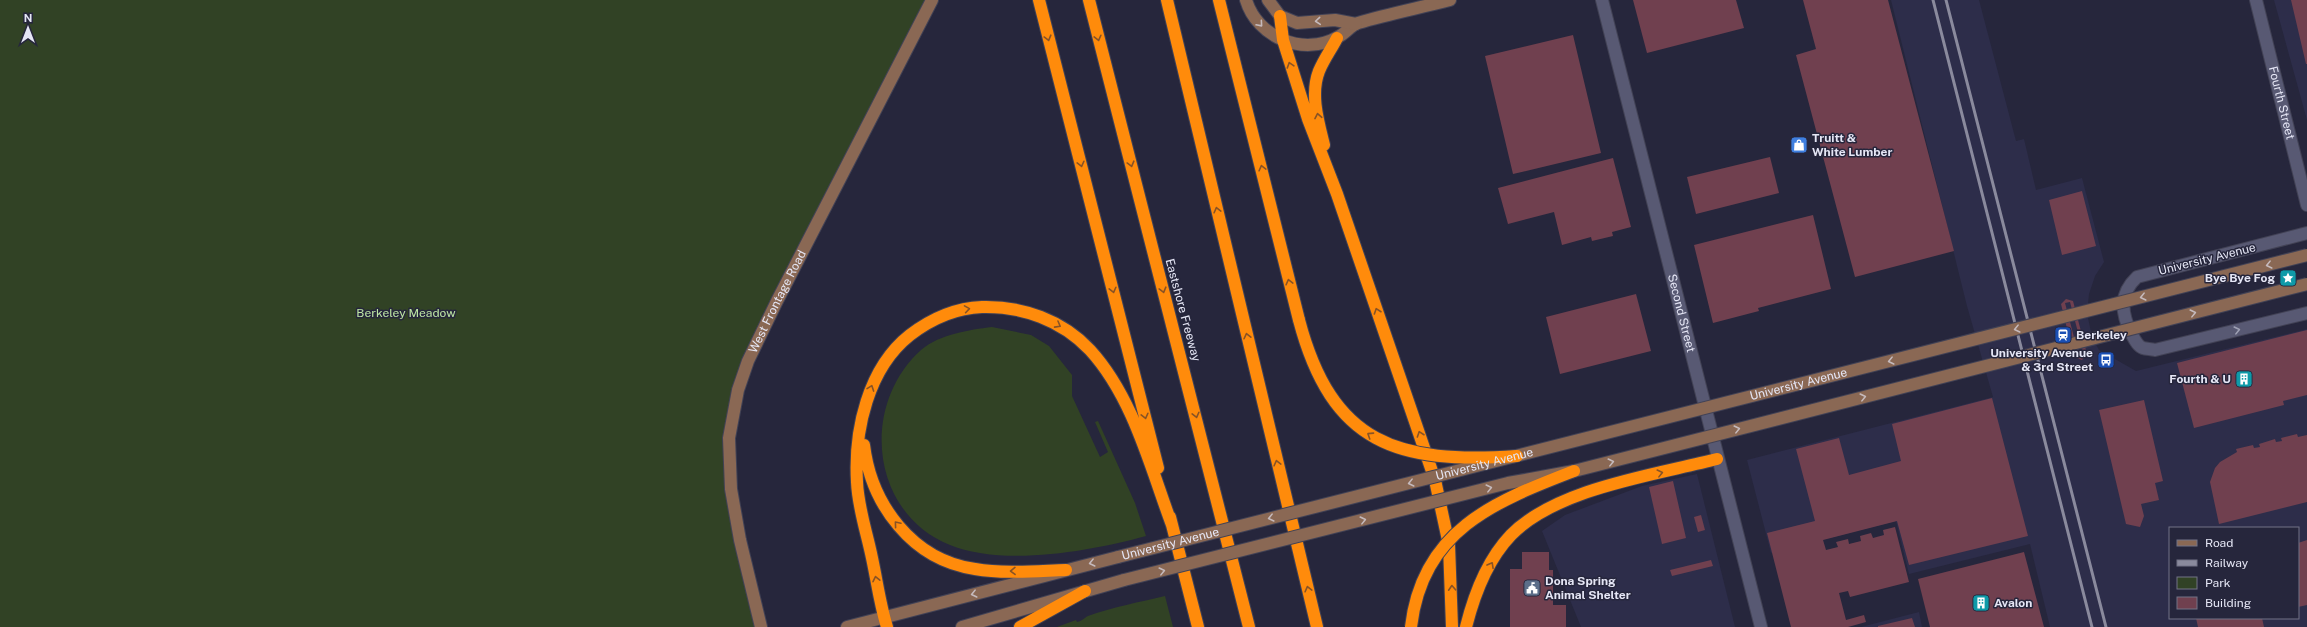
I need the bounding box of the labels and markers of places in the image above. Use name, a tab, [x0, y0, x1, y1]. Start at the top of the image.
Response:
place label: Truitt & White Lumber	[1812, 131, 1892, 159]
shop icon: Truitt & White Lumber	[1789, 135, 1809, 155]
place icon: Bye Bye Fog	[2278, 268, 2298, 288]
place label: Bye Bye Fog	[2205, 271, 2275, 285]
station icon: Berkeley	[2053, 325, 2073, 345]
place label: Berkeley	[2076, 328, 2127, 342]
place label: University Avenue & 3rd Street	[1990, 346, 2093, 374]
bus stop icon: University Avenue & 3rd Street	[2096, 350, 2116, 370]
building icon: Fourth & U	[2234, 369, 2254, 389]
place label: Fourth & U	[2169, 372, 2231, 386]
place label: Dona Spring Animal Shelter	[1545, 574, 1631, 602]
public building icon: Dona Spring Animal Shelter	[1522, 578, 1542, 598]
building icon: Avalon	[1971, 593, 1991, 613]
place label: Avalon	[1994, 596, 2032, 610]

